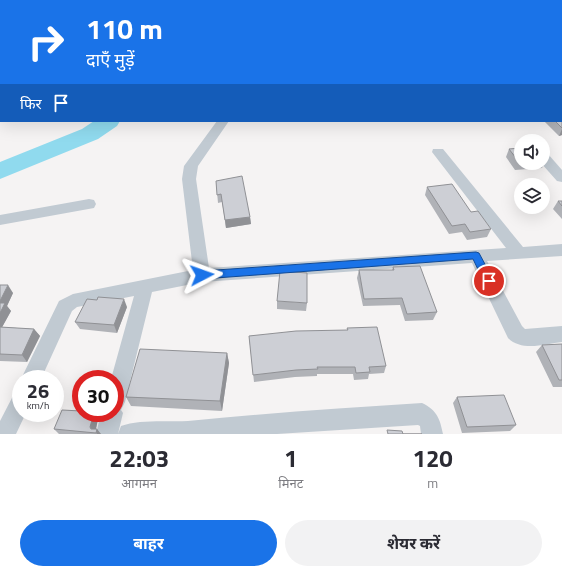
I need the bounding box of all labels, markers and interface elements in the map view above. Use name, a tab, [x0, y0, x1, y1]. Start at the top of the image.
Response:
text: 110 m	[86, 7, 163, 50]
icon: right	[20, 16, 72, 68]
text: दाएँ मुड़ें	[86, 46, 135, 73]
text: फिर	[20, 92, 42, 115]
icon: arrive	[50, 92, 72, 114]
map controls	[514, 134, 550, 214]
button: sound	[514, 134, 550, 170]
button: layers	[514, 178, 550, 214]
position arrow	[181, 254, 223, 296]
pin	[472, 264, 506, 298]
icon: arrive	[478, 270, 500, 292]
speed limit sign: 30	[72, 370, 124, 422]
text: 26	[27, 375, 49, 406]
text: km/h	[27, 398, 49, 413]
text: 22:03	[109, 440, 169, 476]
text: 1	[284, 440, 298, 476]
text: 120	[412, 440, 453, 476]
text: आगमन	[121, 473, 157, 493]
text: मिनट	[278, 473, 303, 493]
text: m	[427, 473, 438, 493]
button: बाहर	[20, 520, 277, 566]
button: शेयर करें	[285, 520, 542, 566]

